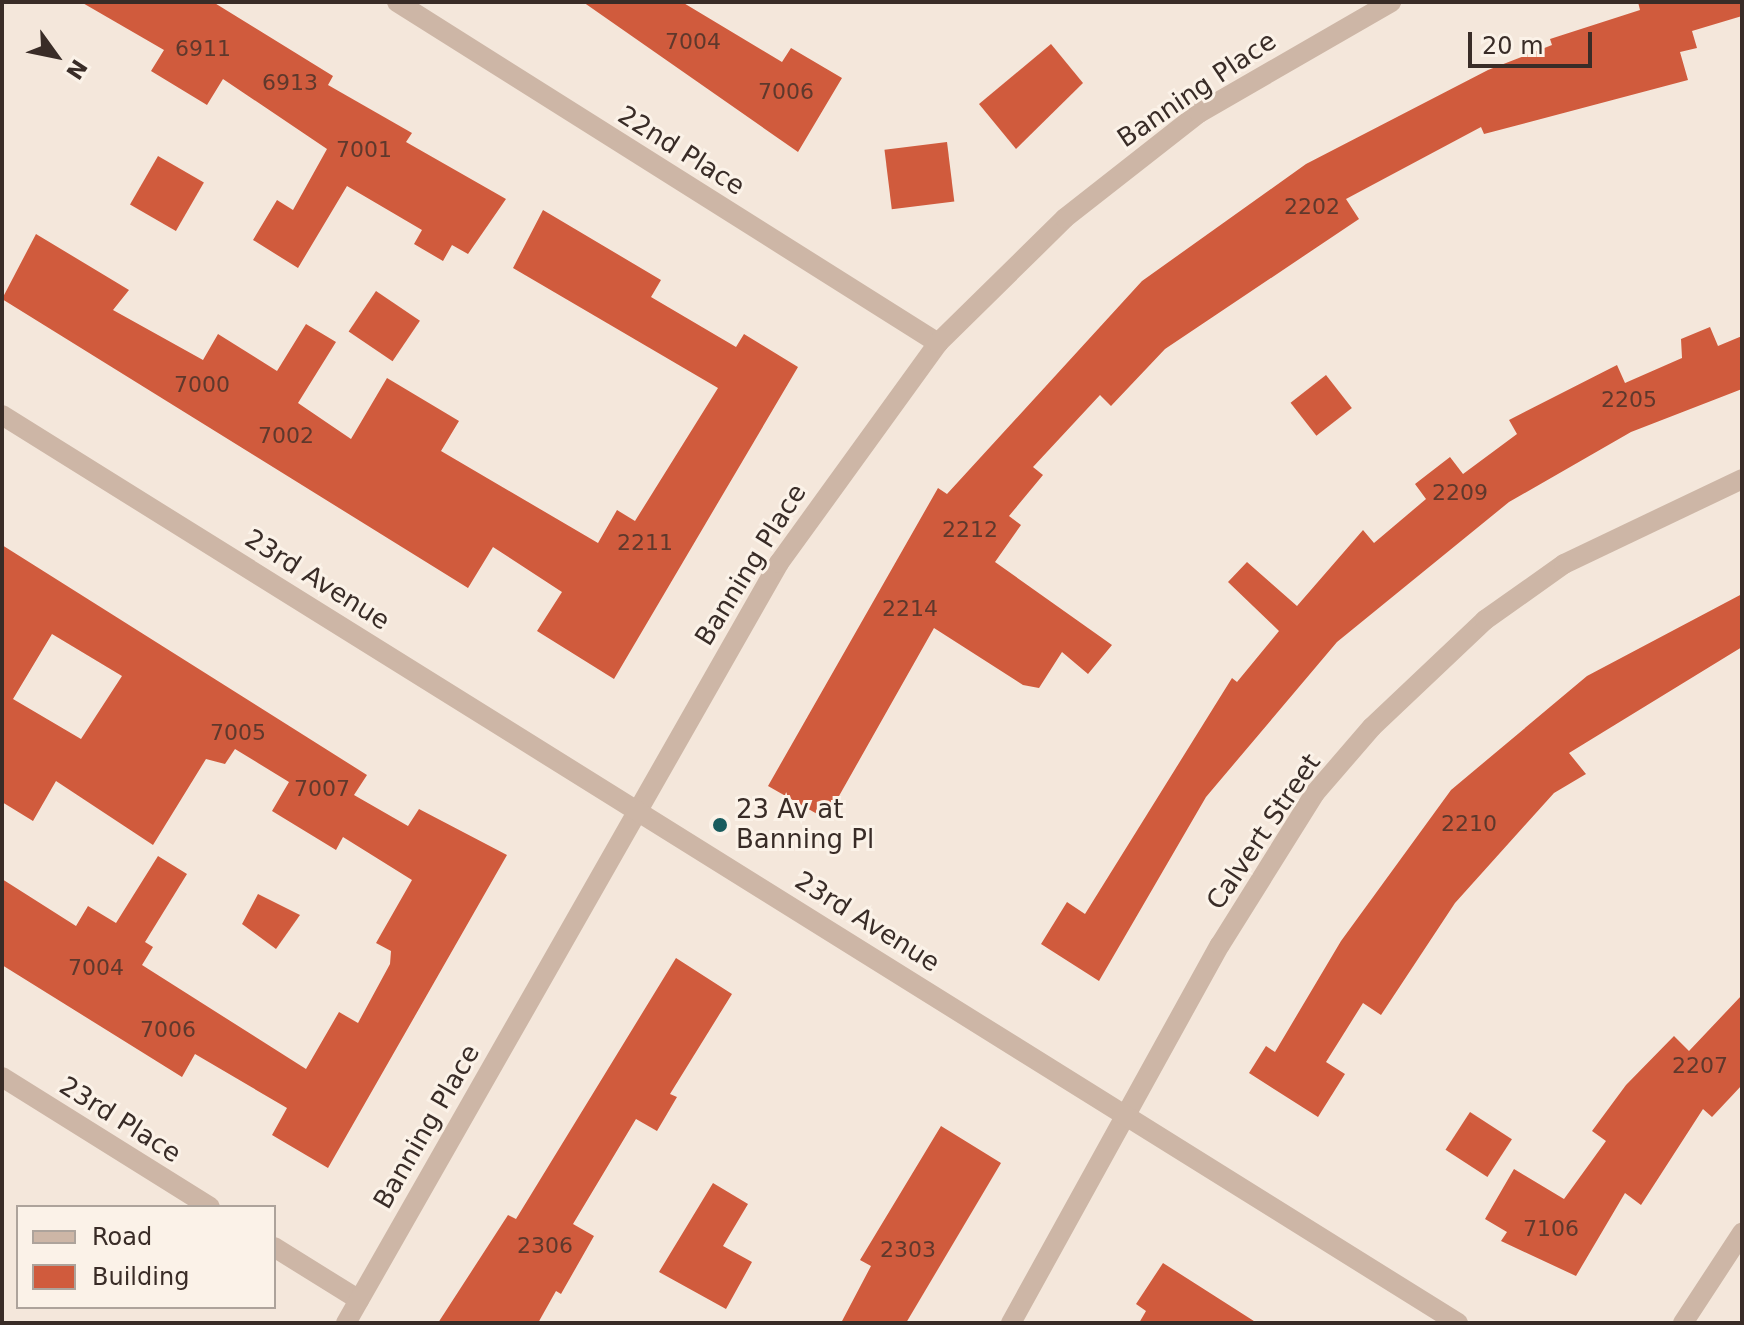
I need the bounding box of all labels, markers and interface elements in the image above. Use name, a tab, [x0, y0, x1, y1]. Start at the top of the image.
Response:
north arrow	[16, 16, 96, 96]
scale bar	[1472, 16, 1596, 66]
street label: Banning Place	[1112, 26, 1282, 154]
house number: 7004	[665, 29, 721, 55]
text: 20 m	[1482, 32, 1544, 60]
house number: 6911	[175, 36, 231, 62]
text: N	[61, 55, 92, 84]
house number: 6913	[262, 70, 318, 96]
house number: 7006	[758, 79, 814, 105]
street label: 22nd Place	[612, 100, 750, 202]
house number: 7001	[336, 137, 392, 163]
house number: 2202	[1284, 194, 1340, 220]
house number: 7000	[174, 372, 230, 398]
house number: 2205	[1601, 387, 1657, 413]
house number: 7002	[258, 423, 314, 449]
street label: Banning Place	[689, 479, 813, 651]
house number: 2209	[1432, 480, 1488, 506]
house number: 2212	[942, 517, 998, 543]
street label: 23rd Avenue	[239, 523, 395, 637]
house number: 2211	[617, 530, 673, 556]
house number: 2214	[882, 596, 938, 622]
house number: 7005	[210, 720, 266, 746]
street label: Calvert Street	[1201, 748, 1327, 916]
house number: 7007	[294, 776, 350, 802]
place label: 23 Av at Banning Pl	[736, 794, 874, 856]
house number: 2210	[1441, 811, 1497, 837]
marker: 23 Av at Banning Pl	[711, 816, 729, 834]
street label: 23rd Avenue	[789, 865, 945, 979]
house number: 7004	[68, 955, 124, 981]
house number: 7006	[140, 1017, 196, 1043]
street label: Banning Place	[367, 1039, 487, 1215]
house number: 2207	[1672, 1053, 1728, 1079]
street label: 23rd Place	[54, 1070, 186, 1170]
legend	[16, 1205, 276, 1309]
house number: 7106	[1523, 1216, 1579, 1242]
text: Road	[92, 1223, 152, 1251]
house number: 2306	[517, 1233, 573, 1259]
house number: 2303	[880, 1237, 936, 1263]
text: Building	[92, 1263, 189, 1291]

